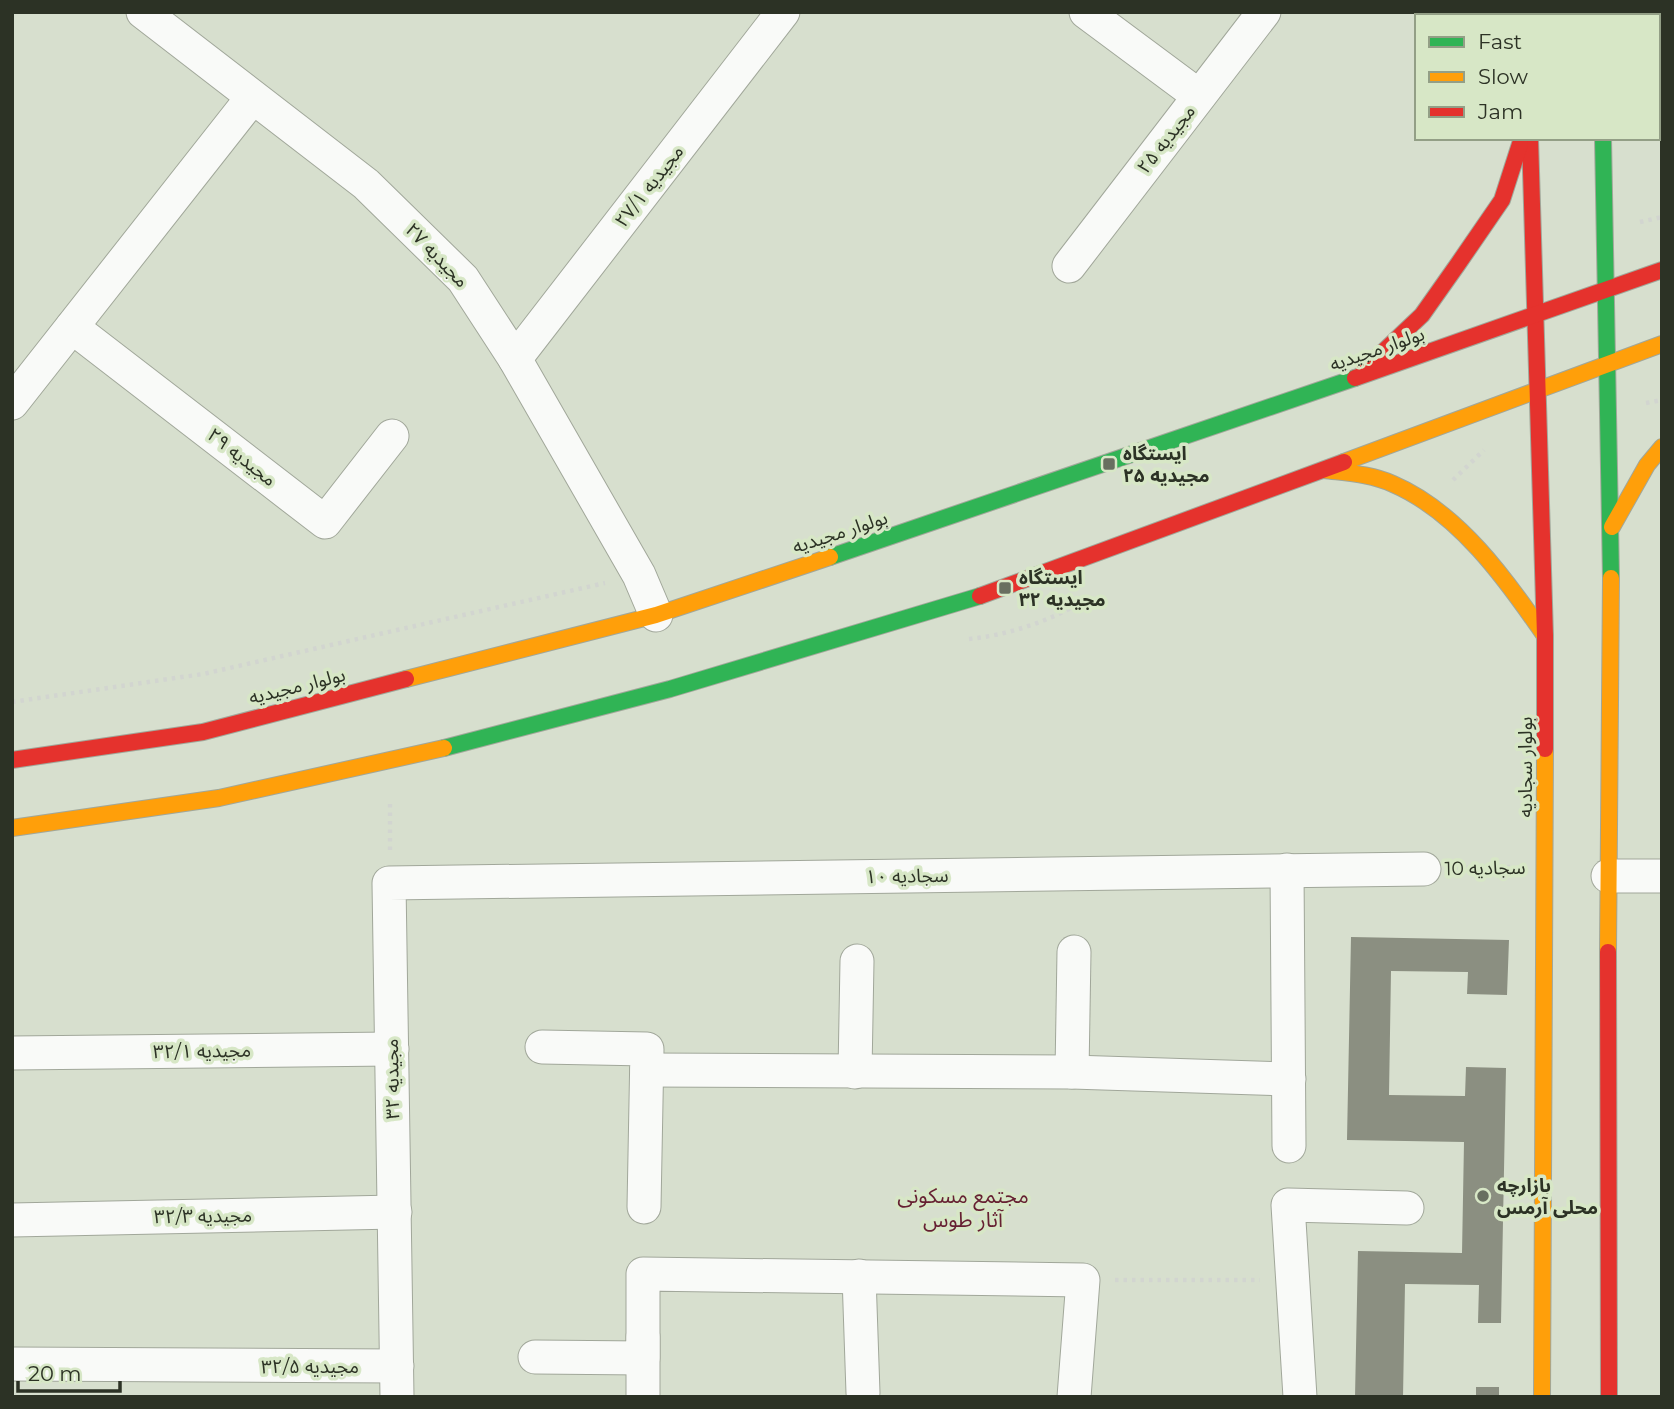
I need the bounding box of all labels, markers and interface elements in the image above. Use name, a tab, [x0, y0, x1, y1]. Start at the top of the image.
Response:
legend	[1415, 14, 1660, 140]
text: Fast	[1478, 29, 1522, 54]
text: Slow	[1478, 64, 1528, 89]
text: Jam	[1477, 99, 1523, 124]
street label: مجیدیه ۲۵	[1132, 100, 1200, 178]
street label: مجیدیه ۲۷/۱	[610, 140, 688, 232]
street label: مجیدیه ۲۷	[401, 218, 473, 292]
street label: بولوار مجیدیه	[1327, 322, 1427, 376]
street label: مجیدیه ۲۹	[203, 423, 281, 491]
place label: ایستگاه مجیدیه ۲۵	[1123, 442, 1210, 487]
marker: ایستگاه مجیدیه ۲۵	[1101, 456, 1117, 472]
street label: بولوار مجیدیه	[790, 506, 890, 558]
place label: ایستگاه مجیدیه ۳۲	[1019, 566, 1106, 611]
marker: ایستگاه مجیدیه ۳۲	[997, 580, 1013, 596]
street label: بولوار مجیدیه	[246, 663, 348, 709]
street label: بولوار سجادیه	[1514, 717, 1537, 817]
street label: سجادیه 10	[1444, 856, 1526, 880]
street label: سجادیه ۱۰	[865, 864, 949, 888]
street label: مجیدیه ۳۲	[380, 1038, 404, 1120]
street label: مجیدیه ۳۲/۱	[153, 1039, 251, 1063]
place label: بازارچه محلی آرمس	[1497, 1174, 1598, 1219]
district label: مجتمع مسکونی آثار طوس	[897, 1183, 1029, 1232]
marker: بازارچه محلی آرمس	[1475, 1188, 1491, 1204]
street label: مجیدیه ۳۲/۳	[154, 1204, 252, 1228]
scale bar	[18, 1350, 119, 1394]
street label: مجیدیه ۳۲/۵	[261, 1355, 359, 1378]
text: 20 m	[28, 1361, 82, 1386]

